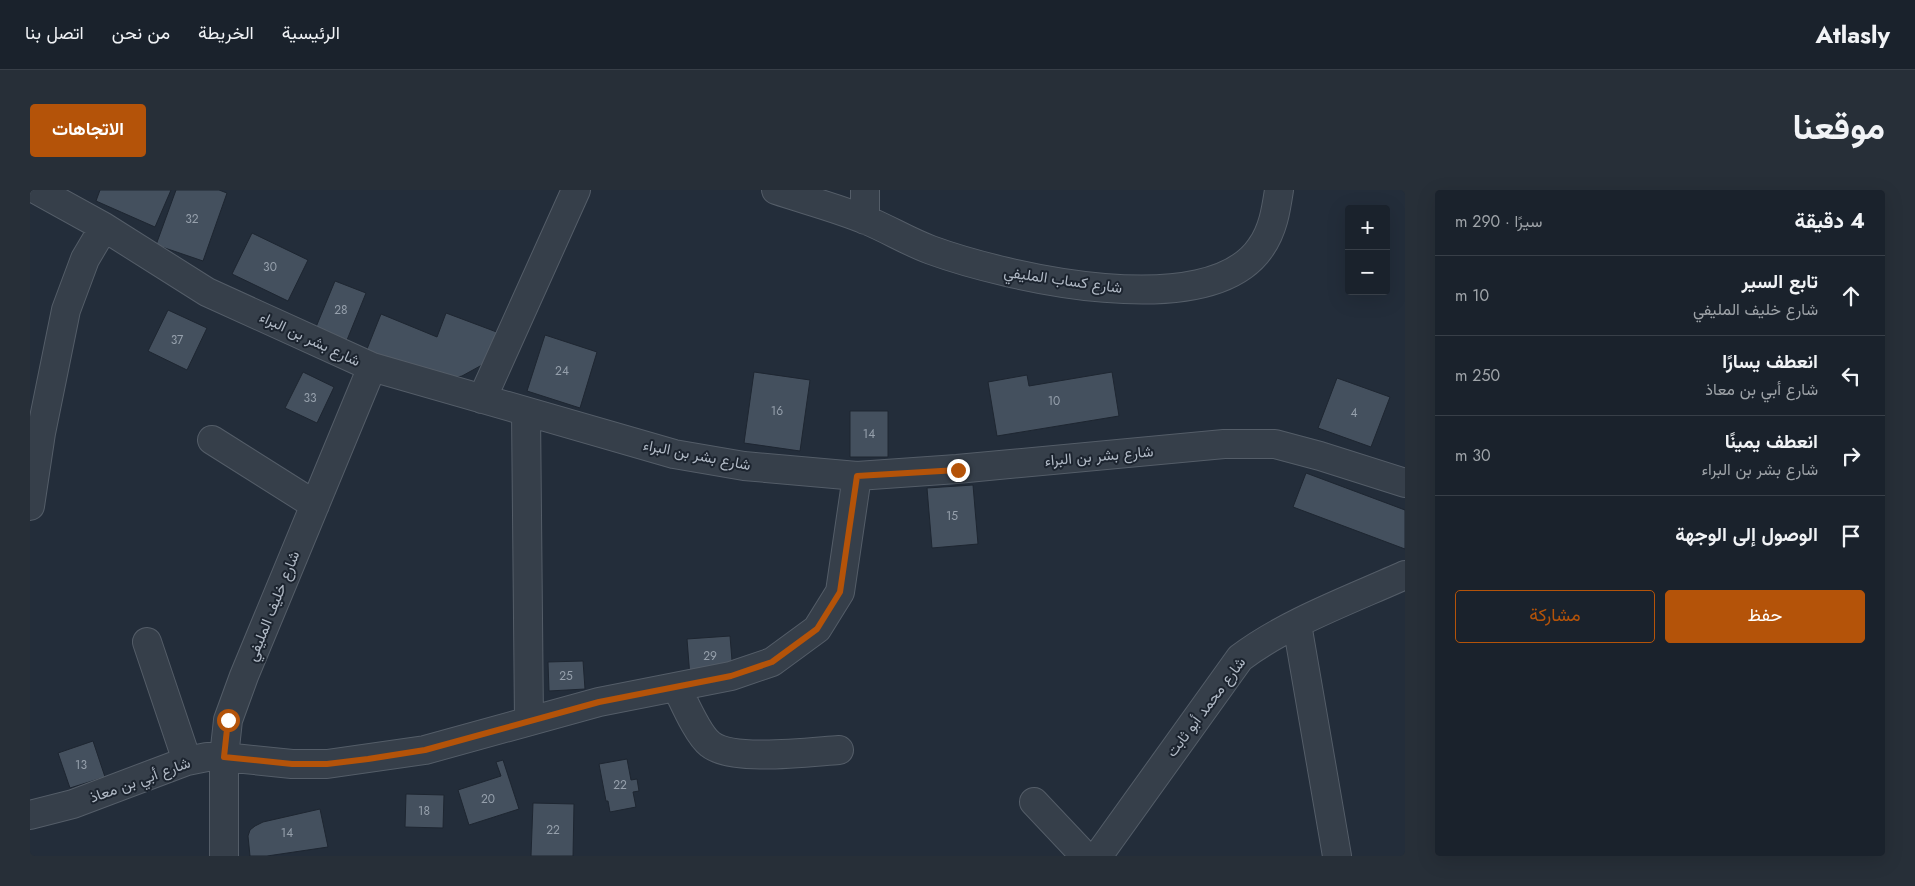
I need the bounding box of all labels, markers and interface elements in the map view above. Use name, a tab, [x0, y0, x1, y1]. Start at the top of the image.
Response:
text: Atlasly	[1815, 17, 1890, 52]
text: اتصل بنا	[25, 20, 84, 46]
text: من نحن	[112, 20, 170, 46]
text: الخريطة	[198, 20, 254, 46]
text: الرئيسية	[282, 20, 340, 46]
text: موقعنا	[1792, 102, 1885, 152]
button: الاتجاهات	[30, 104, 146, 157]
map controls	[1345, 205, 1390, 295]
button: +	[1345, 205, 1390, 250]
text: 4 دقيقة	[1795, 206, 1865, 236]
house number: 32	[185, 210, 199, 228]
text: سيرًا · 290 m	[1455, 210, 1542, 233]
button: −	[1345, 250, 1390, 295]
house number: 30	[263, 258, 277, 276]
street label: شارع كساب المليفي	[1002, 261, 1124, 301]
text: تابع السير	[1741, 268, 1818, 295]
icon: ahead	[1837, 282, 1865, 310]
text: 10 m	[1455, 284, 1489, 307]
text: شارع خليف المليفي	[1693, 298, 1818, 321]
house number: 28	[334, 301, 348, 319]
street label: شارع بشر بن البراء	[256, 306, 364, 372]
house number: 37	[171, 331, 184, 349]
text: انعطف يسارًا	[1722, 348, 1818, 375]
house number: 24	[555, 362, 569, 380]
icon: left	[1837, 362, 1865, 390]
text: 250 m	[1455, 364, 1500, 387]
text: شارع أبي بن معاذ	[1705, 378, 1818, 401]
house number: 33	[303, 389, 317, 407]
house number: 10	[1048, 392, 1060, 410]
house number: 16	[771, 402, 783, 420]
house number: 4	[1351, 404, 1358, 422]
house number: 14	[863, 425, 875, 443]
text: انعطف يمينًا	[1725, 428, 1818, 455]
street label: شارع بشر بن البراء	[641, 434, 753, 476]
street label: شارع بشر بن البراء	[1044, 440, 1154, 472]
icon: right	[1837, 442, 1865, 470]
text: 30 m	[1455, 444, 1491, 467]
text: شارع بشر بن البراء	[1702, 458, 1818, 481]
route end	[947, 459, 970, 482]
house number: 15	[946, 507, 958, 525]
text: الوصول إلى الوجهة	[1675, 521, 1818, 548]
icon: arrive	[1837, 522, 1865, 550]
street label: شارع خليف المليفي	[241, 547, 307, 665]
button: مشاركة	[1455, 590, 1655, 643]
button: حفظ	[1665, 590, 1865, 643]
house number: 29	[703, 647, 717, 665]
street label: شارع محمد أبو ثابت	[1161, 652, 1251, 762]
house number: 25	[559, 667, 573, 685]
route start	[217, 709, 240, 732]
street label: شارع أبي بن معاذ	[87, 752, 194, 810]
house number: 13	[75, 756, 87, 774]
house number: 22	[613, 776, 627, 794]
house number: 20	[481, 790, 495, 808]
house number: 18	[418, 802, 430, 820]
house number: 22	[546, 821, 560, 839]
house number: 14	[281, 824, 293, 842]

